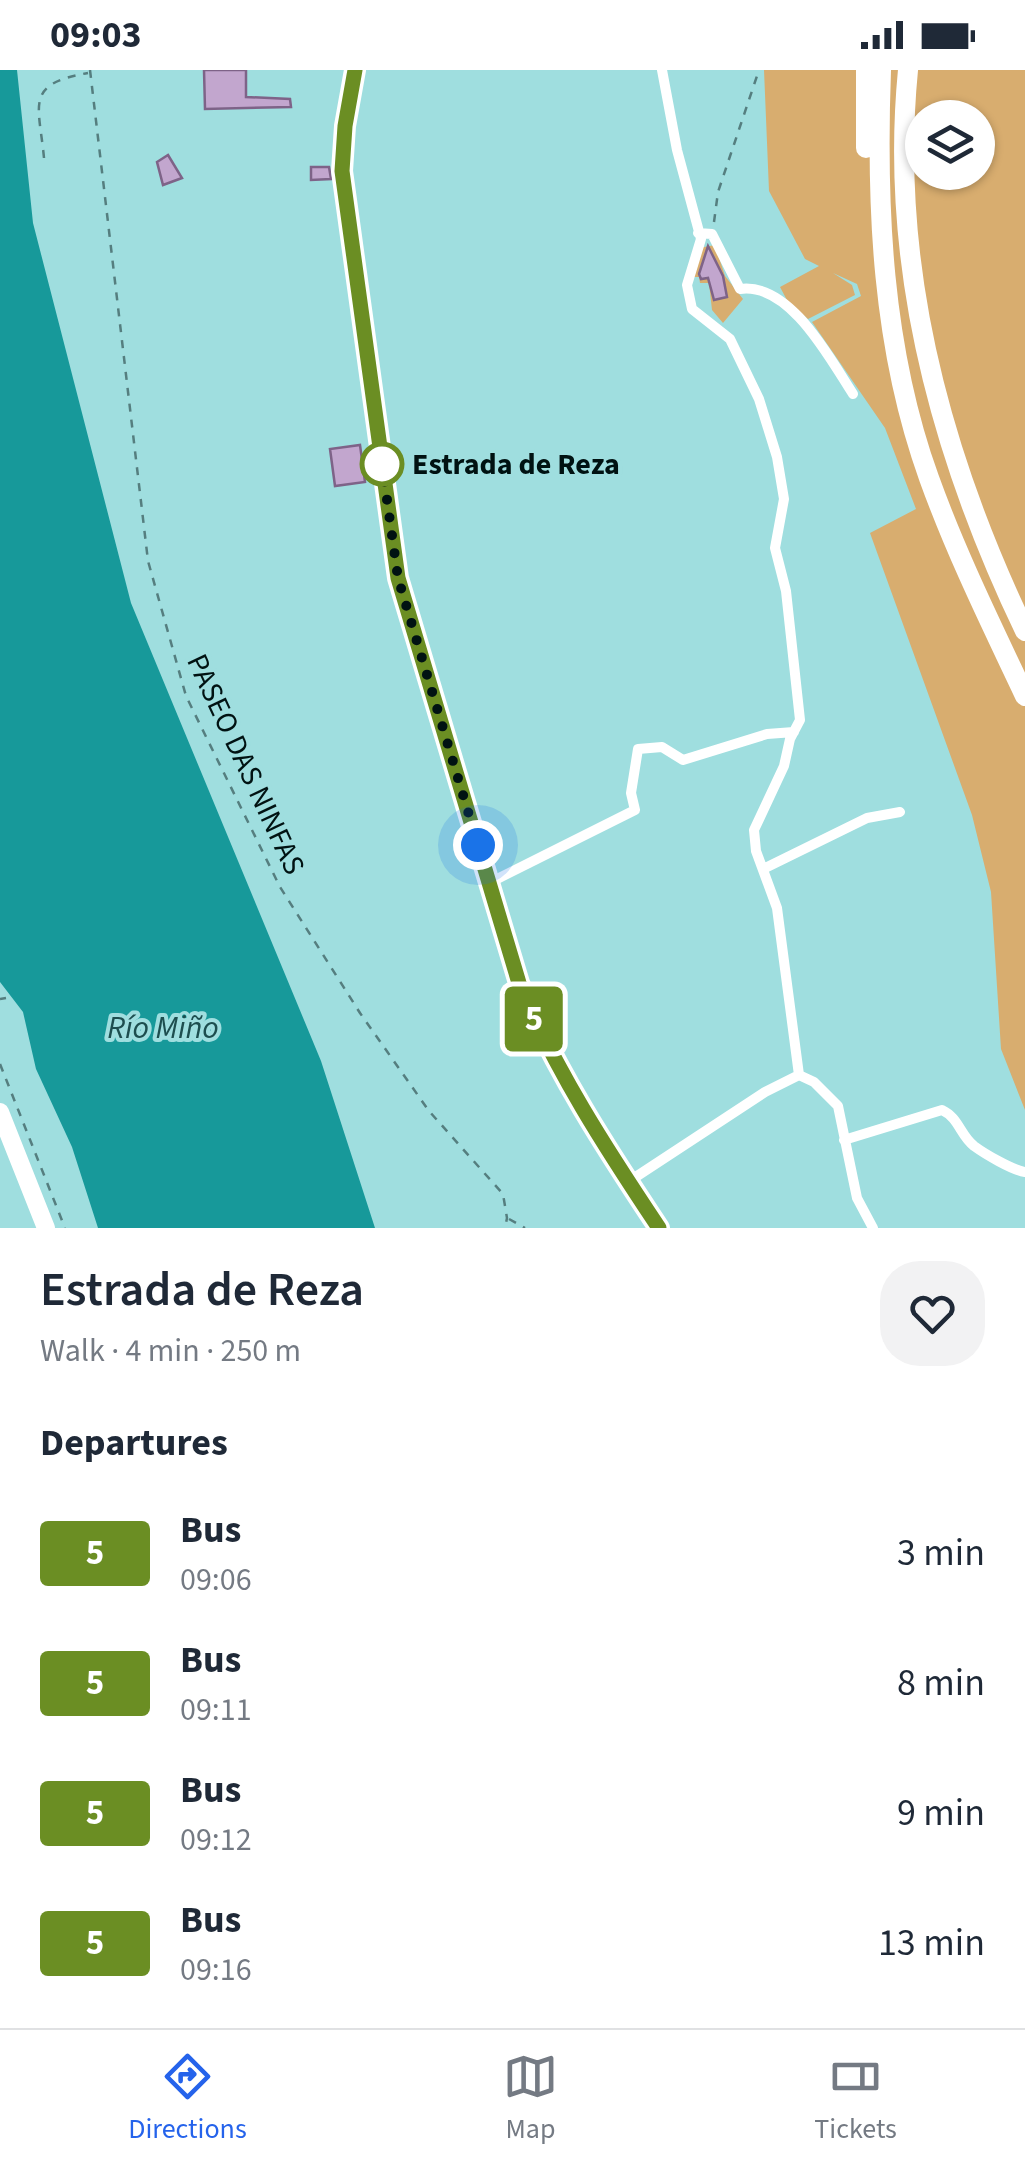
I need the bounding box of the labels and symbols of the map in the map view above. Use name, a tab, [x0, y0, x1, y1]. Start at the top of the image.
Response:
marker: Estrada de Reza	[361, 443, 403, 485]
place label: Estrada de Reza	[412, 443, 620, 486]
street label: PASEO DAS NINFAS	[176, 647, 315, 882]
your location	[453, 820, 503, 870]
line badge: 5	[502, 986, 566, 1052]
water label: Río Miño	[107, 1005, 219, 1051]

